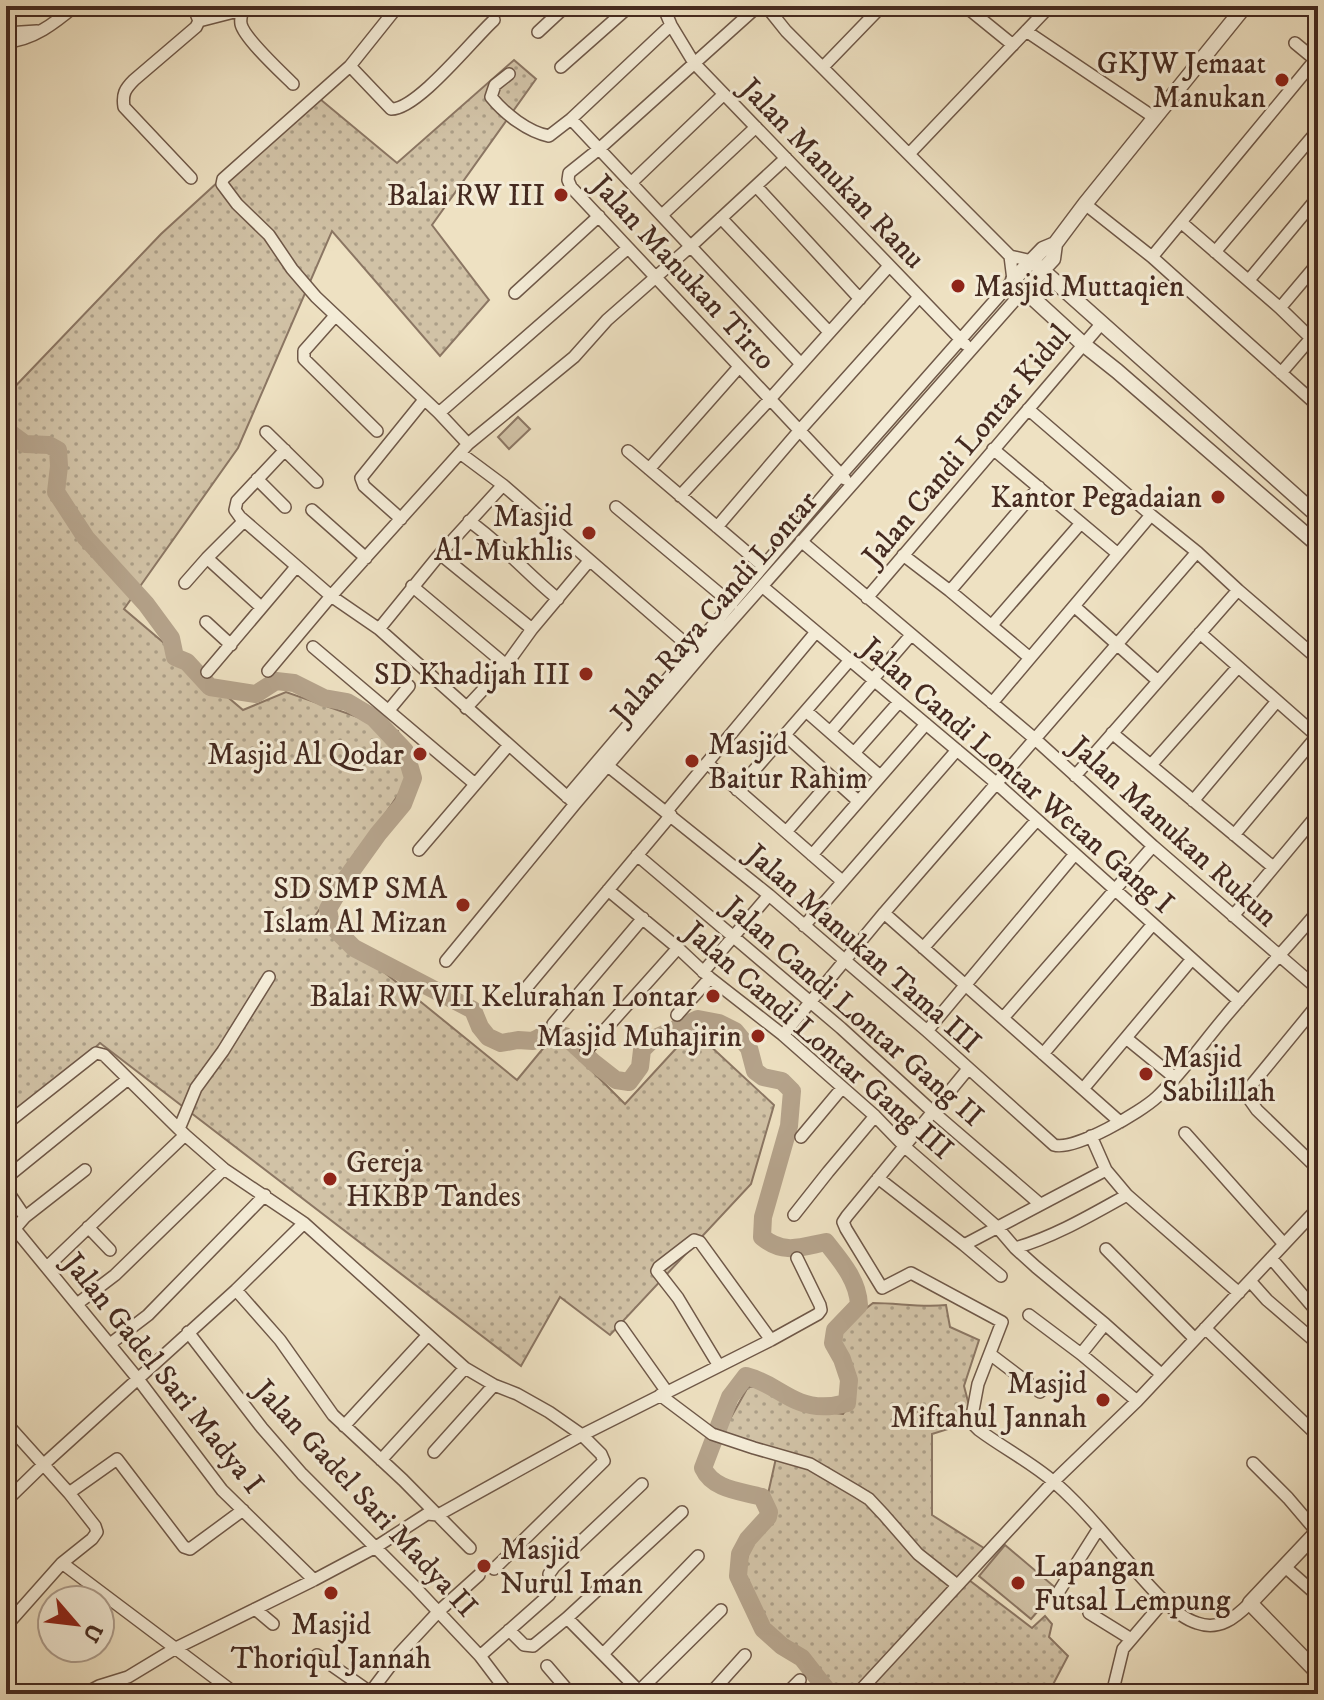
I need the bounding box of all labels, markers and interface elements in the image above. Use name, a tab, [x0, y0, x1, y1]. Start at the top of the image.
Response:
place label: GKJW Jemaat Manukan	[1097, 46, 1266, 117]
street label: Jalan Manukan Ranu	[730, 69, 932, 277]
marker: GKJW Jemaat Manukan	[1273, 71, 1291, 89]
street label: Jalan Manukan Tirto	[581, 166, 783, 378]
place label: Balai RW III	[387, 178, 545, 215]
marker: Balai RW III	[552, 186, 570, 204]
place label: Masjid Muttaqien	[974, 269, 1185, 306]
marker: Masjid Muttaqien	[949, 277, 967, 295]
street label: Jalan Candi Lontar Kidul	[853, 318, 1079, 577]
place label: Kantor Pegadaian	[990, 480, 1202, 517]
street label: Jalan Raya Candi Lontar	[602, 484, 826, 734]
marker: Kantor Pegadaian	[1209, 488, 1227, 506]
place label: Masjid Al-Mukhlis	[434, 499, 573, 570]
marker: Masjid Al-Mukhlis	[580, 524, 598, 542]
street label: Jalan Candi Lontar Wetan Gang I	[851, 628, 1181, 922]
place label: SD Khadijah III	[374, 657, 570, 694]
marker: SD Khadijah III	[577, 665, 595, 683]
place label: Masjid Baitur Rahim	[708, 727, 868, 798]
street label: Jalan Manukan Rukun	[1059, 727, 1285, 935]
place label: Masjid Al Qodar	[207, 737, 404, 774]
marker: Masjid Al Qodar	[411, 745, 429, 763]
marker: Masjid Baitur Rahim	[683, 752, 701, 770]
street label: Jalan Manukan Tama III	[736, 835, 988, 1061]
place label: SD SMP SMA Islam Al Mizan	[263, 871, 448, 942]
street label: Jalan Candi Lontar Gang II	[713, 887, 991, 1135]
marker: SD SMP SMA Islam Al Mizan	[454, 896, 472, 914]
street label: Jalan Candi Lontar Gang III	[674, 912, 960, 1168]
place label: Balai RW VII Kelurahan Lontar	[310, 979, 697, 1016]
marker: Balai RW VII Kelurahan Lontar	[704, 987, 722, 1005]
place label: Masjid Muhajirin	[536, 1019, 742, 1056]
marker: Masjid Muhajirin	[749, 1027, 767, 1045]
place label: Masjid Sabilillah	[1162, 1040, 1276, 1111]
marker: Masjid Sabilillah	[1137, 1065, 1155, 1083]
place label: Gereja HKBP Tandes	[346, 1145, 521, 1216]
marker: Gereja HKBP Tandes	[321, 1170, 339, 1188]
street label: Jalan Gadel Sari Madya I	[52, 1244, 271, 1502]
place label: Masjid Miftahul Jannah	[891, 1366, 1087, 1437]
street label: Jalan Gadel Sari Madya II	[243, 1370, 485, 1626]
marker: Masjid Miftahul Jannah	[1094, 1391, 1112, 1409]
place label: Masjid Nurul Iman	[500, 1532, 643, 1603]
place label: Lapangan Futsal Lempung	[1034, 1549, 1231, 1620]
marker: Masjid Nurul Iman	[475, 1557, 493, 1575]
marker: Lapangan Futsal Lempung	[1009, 1574, 1027, 1592]
north arrow	[36, 1584, 116, 1664]
marker: Masjid Thoriqul Jannah	[322, 1584, 340, 1602]
place label: Masjid Thoriqul Jannah	[231, 1607, 431, 1678]
text: U	[76, 1619, 108, 1647]

